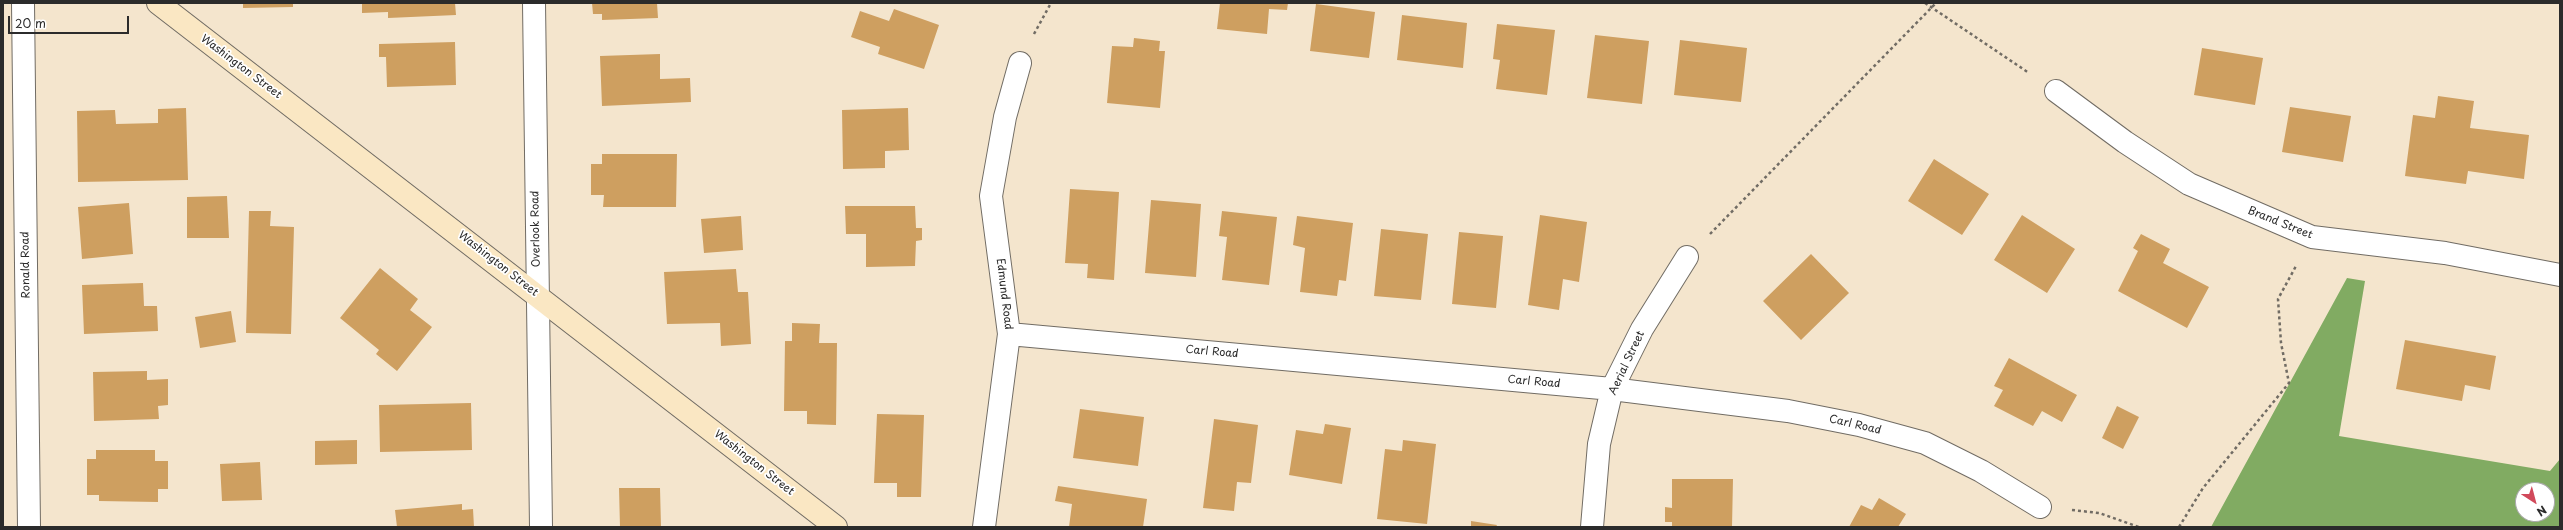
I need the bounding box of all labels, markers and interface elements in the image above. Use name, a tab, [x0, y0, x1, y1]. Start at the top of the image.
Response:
scale bar	[10, 8, 131, 34]
text: 20 m	[15, 14, 46, 32]
street label: Washington Street	[198, 32, 284, 102]
street label: Overlook Road	[529, 190, 543, 268]
street label: Brand Street	[2246, 204, 2314, 242]
street label: Washington Street	[455, 229, 541, 299]
street label: Ronald Road	[19, 231, 33, 299]
street label: Edmund Road	[993, 258, 1015, 330]
street label: Aerial Street	[1606, 329, 1648, 397]
street label: Carl Road	[1185, 343, 1239, 361]
street label: Carl Road	[1507, 373, 1561, 391]
street label: Carl Road	[1828, 413, 1882, 437]
street label: Washington Street	[711, 428, 797, 498]
north arrow	[2515, 482, 2555, 522]
text: N	[2533, 502, 2550, 521]

